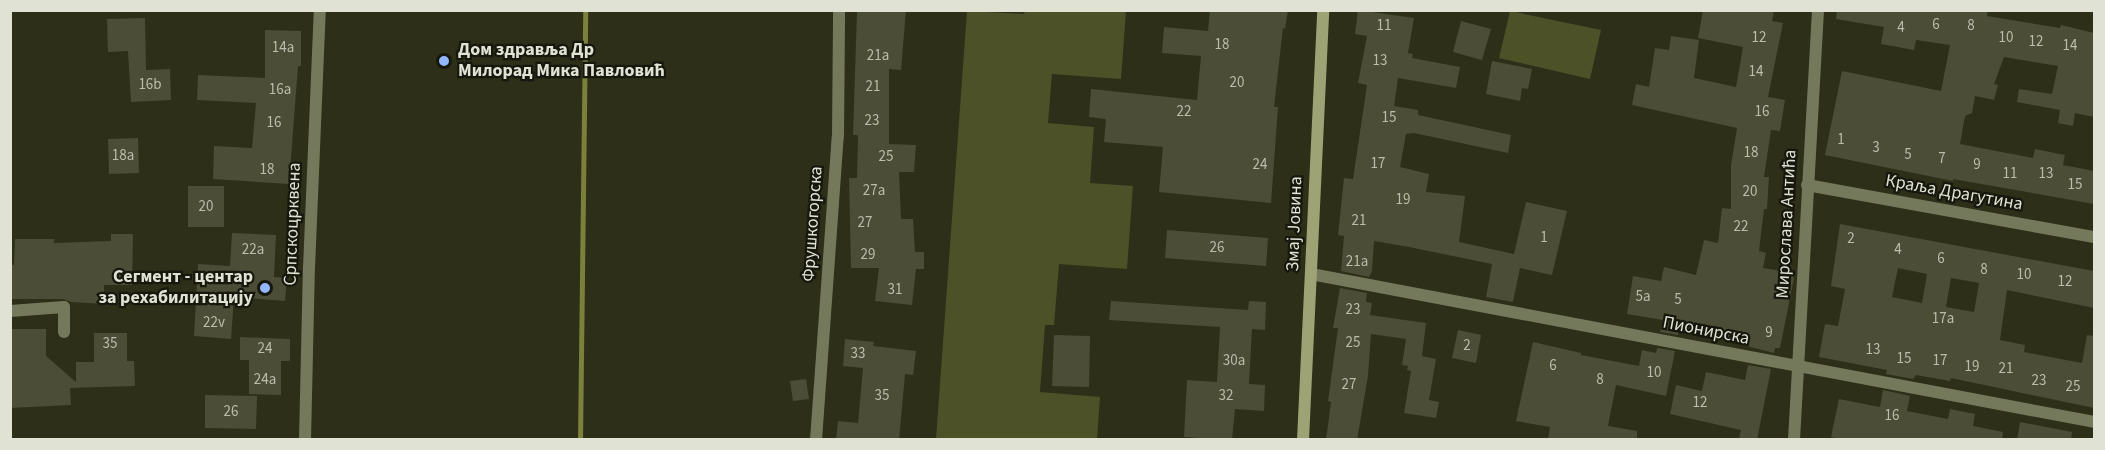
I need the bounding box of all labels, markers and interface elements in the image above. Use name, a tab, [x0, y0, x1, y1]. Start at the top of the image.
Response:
house number: 6	[1932, 16, 1940, 34]
house number: 11	[1377, 17, 1391, 35]
house number: 8	[1967, 17, 1975, 35]
house number: 4	[1897, 19, 1905, 37]
house number: 12	[1752, 29, 1766, 47]
house number: 10	[1999, 29, 2013, 47]
house number: 12	[2029, 33, 2043, 51]
house number: 18	[1215, 36, 1229, 54]
house number: 14	[2063, 37, 2077, 55]
house number: 14a	[272, 39, 294, 57]
place label: Дом здравља Др Милорад Мика Павловић	[458, 40, 665, 82]
house number: 21a	[867, 47, 889, 65]
marker: Дом здравља Др Милорад Мика Павловић	[435, 52, 453, 70]
house number: 13	[1373, 52, 1387, 70]
house number: 14	[1749, 63, 1763, 81]
house number: 20	[1230, 74, 1244, 92]
house number: 16b	[138, 76, 162, 94]
house number: 21	[866, 78, 880, 96]
house number: 16a	[269, 81, 291, 99]
house number: 22	[1177, 103, 1191, 121]
house number: 16	[1755, 103, 1769, 121]
house number: 15	[1382, 109, 1396, 127]
house number: 23	[865, 112, 879, 130]
house number: 16	[267, 114, 281, 132]
house number: 1	[1837, 131, 1845, 149]
house number: 3	[1872, 139, 1880, 157]
house number: 18	[1744, 144, 1758, 162]
house number: 5	[1904, 146, 1912, 164]
house number: 18a	[112, 147, 134, 165]
house number: 25	[879, 148, 893, 166]
street label: Мирослава Антића	[1772, 149, 1802, 299]
house number: 7	[1938, 150, 1946, 168]
house number: 17	[1371, 155, 1385, 173]
house number: 24	[1253, 156, 1267, 174]
house number: 9	[1973, 156, 1981, 174]
house number: 18	[260, 161, 274, 179]
street label: Српскоцрквена	[280, 162, 306, 286]
house number: 11	[2003, 165, 2017, 183]
house number: 13	[2039, 165, 2053, 183]
street label: Фрушкогорска	[798, 166, 828, 282]
street label: Краља Драгутина	[1884, 170, 2024, 216]
street label: Змај Јовина	[1283, 176, 1307, 272]
house number: 15	[2068, 176, 2082, 194]
house number: 27a	[863, 182, 885, 200]
house number: 20	[1743, 183, 1757, 201]
house number: 19	[1396, 191, 1410, 209]
house number: 20	[199, 198, 213, 216]
house number: 21	[1352, 212, 1366, 230]
house number: 27	[858, 214, 872, 232]
house number: 22	[1734, 218, 1748, 236]
house number: 1	[1540, 229, 1548, 247]
house number: 2	[1847, 230, 1855, 248]
house number: 26	[1210, 239, 1224, 257]
house number: 22a	[242, 241, 264, 259]
house number: 4	[1894, 241, 1902, 259]
house number: 29	[861, 246, 875, 264]
house number: 6	[1937, 250, 1945, 268]
house number: 21a	[1346, 253, 1368, 271]
house number: 8	[1980, 261, 1988, 279]
house number: 10	[2017, 266, 2031, 284]
place label: Сегмент - центар за рехабилитацију	[98, 267, 253, 310]
house number: 12	[2058, 273, 2072, 291]
marker: Сегмент - центар за рехабилитацију	[258, 281, 272, 295]
house number: 31	[888, 281, 902, 299]
house number: 5a	[1635, 288, 1651, 306]
house number: 5	[1674, 291, 1682, 309]
house number: 23	[1346, 301, 1360, 319]
house number: 17a	[1932, 310, 1954, 328]
street label: Пионирска	[1661, 312, 1751, 350]
house number: 22v	[203, 314, 225, 332]
house number: 9	[1765, 324, 1773, 342]
house number: 25	[1346, 334, 1360, 352]
house number: 35	[103, 335, 117, 353]
house number: 2	[1463, 337, 1471, 355]
house number: 24	[258, 340, 272, 358]
house number: 13	[1866, 341, 1880, 359]
house number: 33	[851, 345, 865, 363]
house number: 15	[1897, 350, 1911, 368]
house number: 30a	[1223, 352, 1245, 370]
house number: 17	[1933, 352, 1947, 370]
house number: 6	[1549, 357, 1557, 375]
house number: 19	[1965, 358, 1979, 376]
house number: 21	[1999, 360, 2013, 378]
house number: 10	[1647, 364, 1661, 382]
house number: 24a	[254, 371, 276, 389]
house number: 8	[1596, 371, 1604, 389]
house number: 23	[2032, 372, 2046, 390]
house number: 27	[1342, 376, 1356, 394]
house number: 25	[2066, 378, 2080, 396]
house number: 35	[875, 387, 889, 405]
house number: 32	[1219, 387, 1233, 405]
house number: 12	[1693, 394, 1707, 412]
house number: 26	[224, 403, 238, 421]
house number: 16	[1885, 407, 1899, 425]

